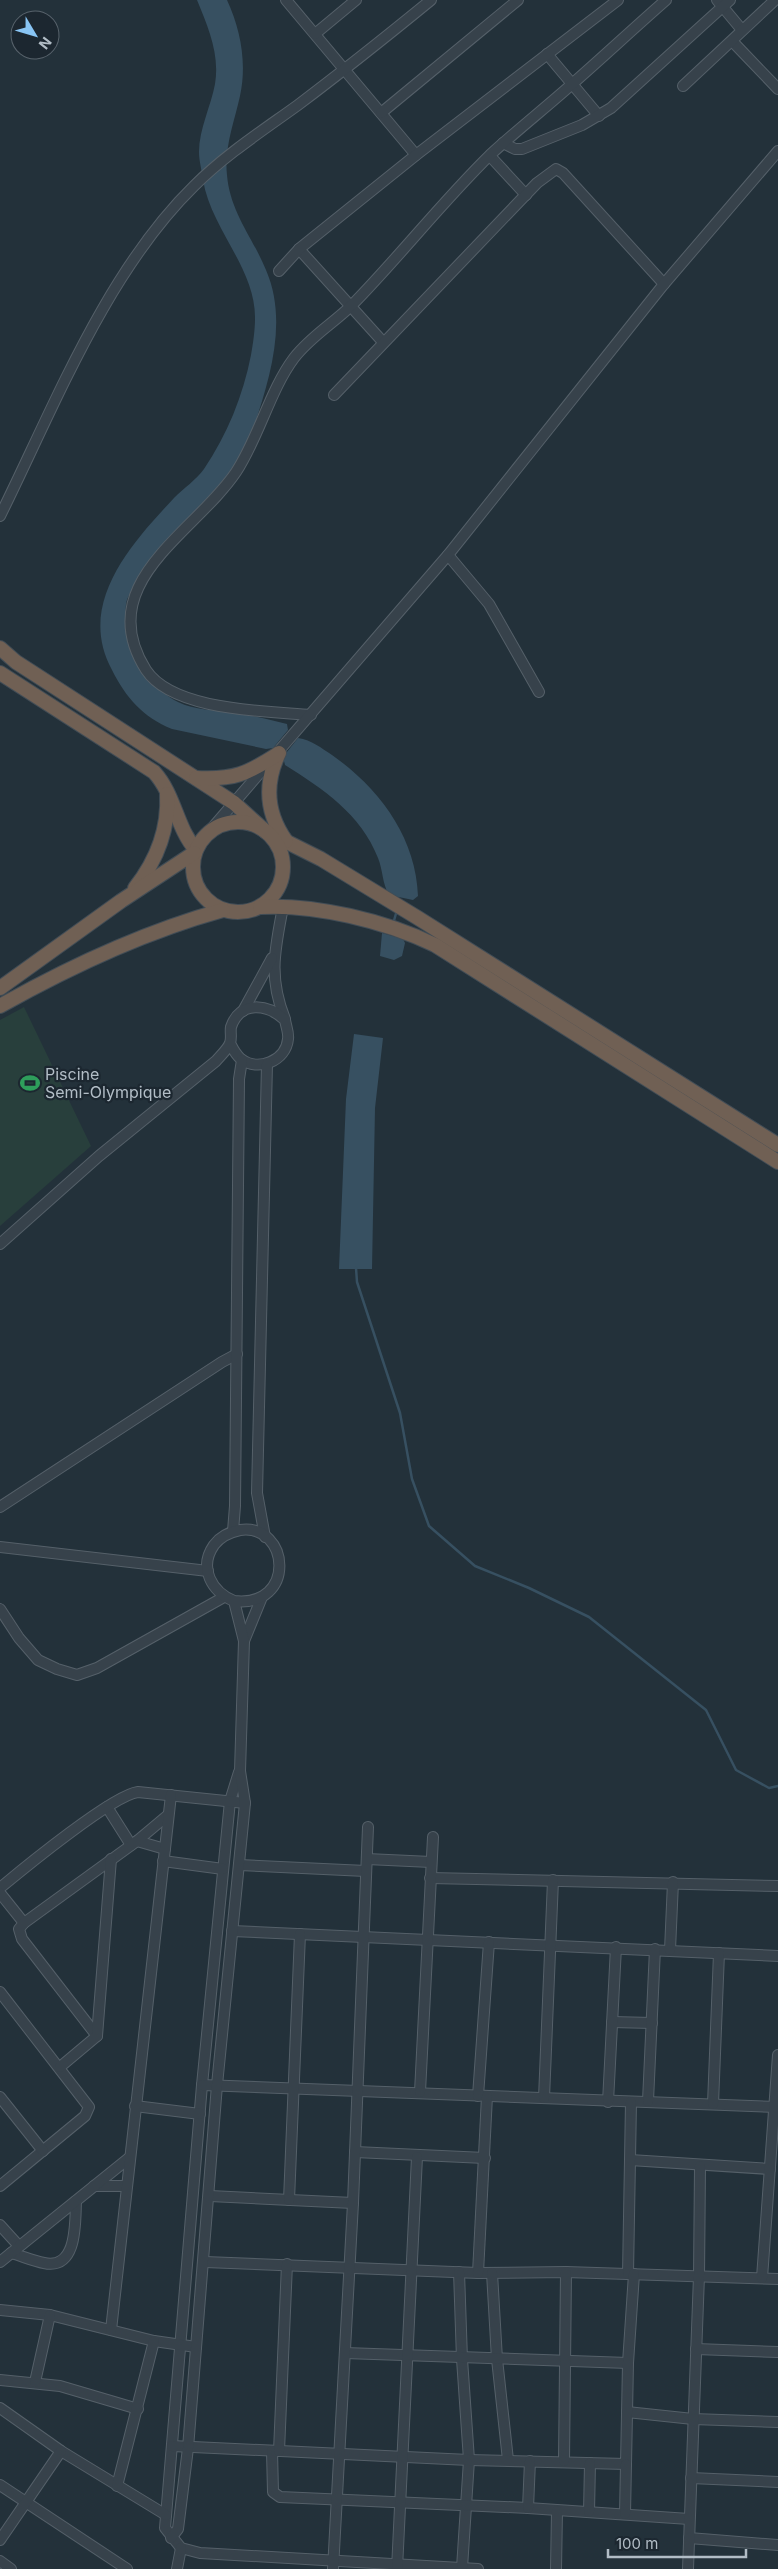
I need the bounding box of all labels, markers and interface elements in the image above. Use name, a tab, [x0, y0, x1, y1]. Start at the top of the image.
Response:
north arrow	[10, 10, 60, 60]
text: N	[36, 34, 56, 53]
place label: Piscine Semi-Olympique	[45, 1064, 171, 1102]
sports icon: Piscine Semi-Olympique	[19, 1072, 41, 1094]
scale bar	[608, 2526, 746, 2558]
text: 100 m	[616, 2534, 658, 2553]

